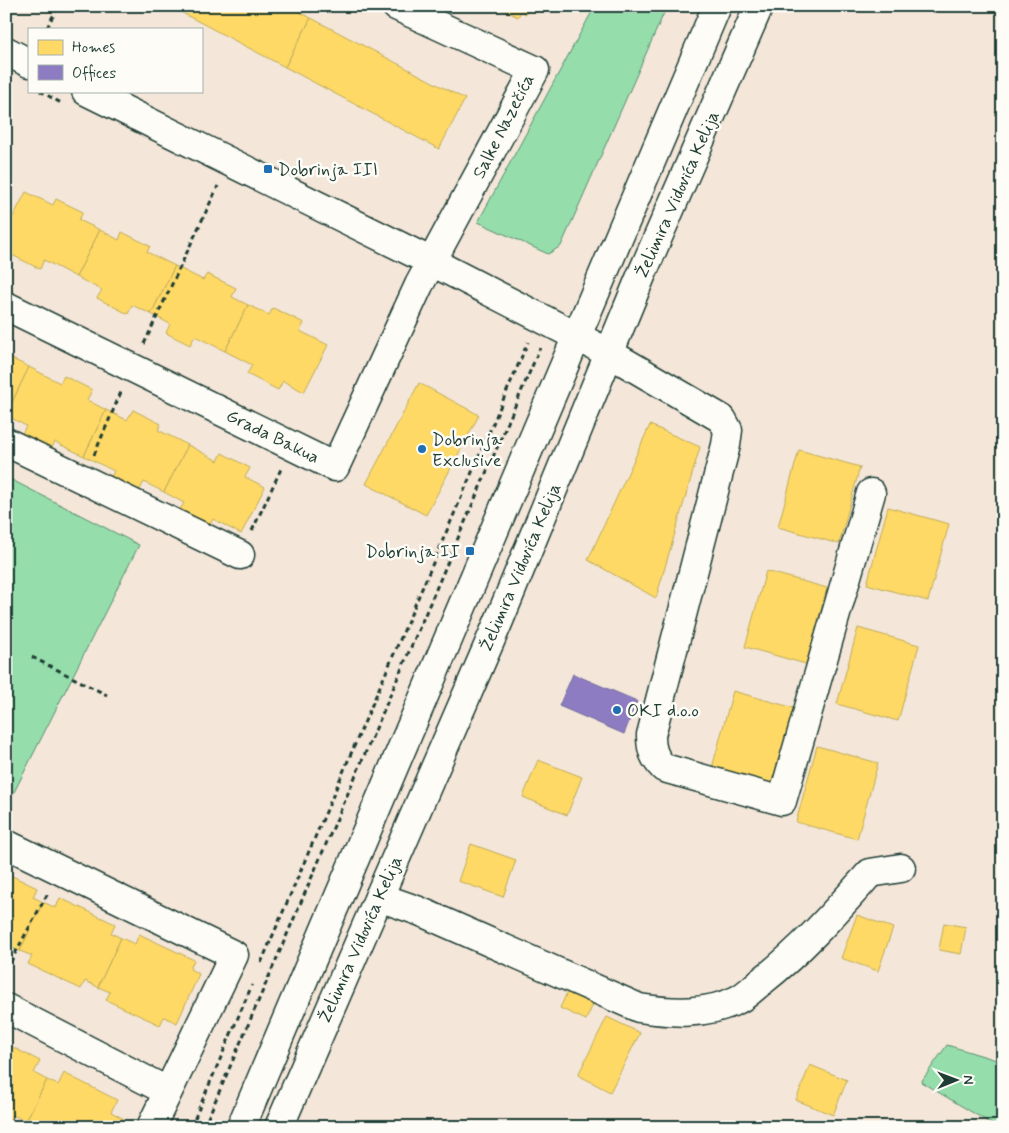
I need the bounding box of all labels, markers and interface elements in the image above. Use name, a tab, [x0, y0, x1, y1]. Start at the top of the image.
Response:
legend	[28, 28, 202, 92]
text: Homes	[72, 38, 115, 58]
text: Offices	[72, 64, 116, 84]
street label: Salke Nazečića	[467, 70, 541, 183]
street label: Želimira Vidovića Kelija	[630, 107, 726, 282]
place label: Dobrinja III	[278, 158, 378, 182]
marker: Dobrinja III	[262, 163, 274, 175]
street label: Grada Bakua	[222, 404, 323, 470]
place label: Dobrinja Exclusive	[432, 428, 502, 473]
marker: Dobrinja Exclusive	[416, 443, 428, 455]
street label: Želimira Vidovića Kelija	[475, 480, 567, 655]
place label: Dobrinja II	[365, 540, 460, 564]
marker: Dobrinja II	[464, 545, 476, 557]
place label: OKI d.o.o	[627, 699, 699, 723]
marker: OKI d.o.o	[611, 704, 623, 716]
street label: Želimira Vidovića Kelija	[313, 852, 409, 1027]
north arrow	[932, 1056, 982, 1106]
text: N	[959, 1075, 977, 1085]

